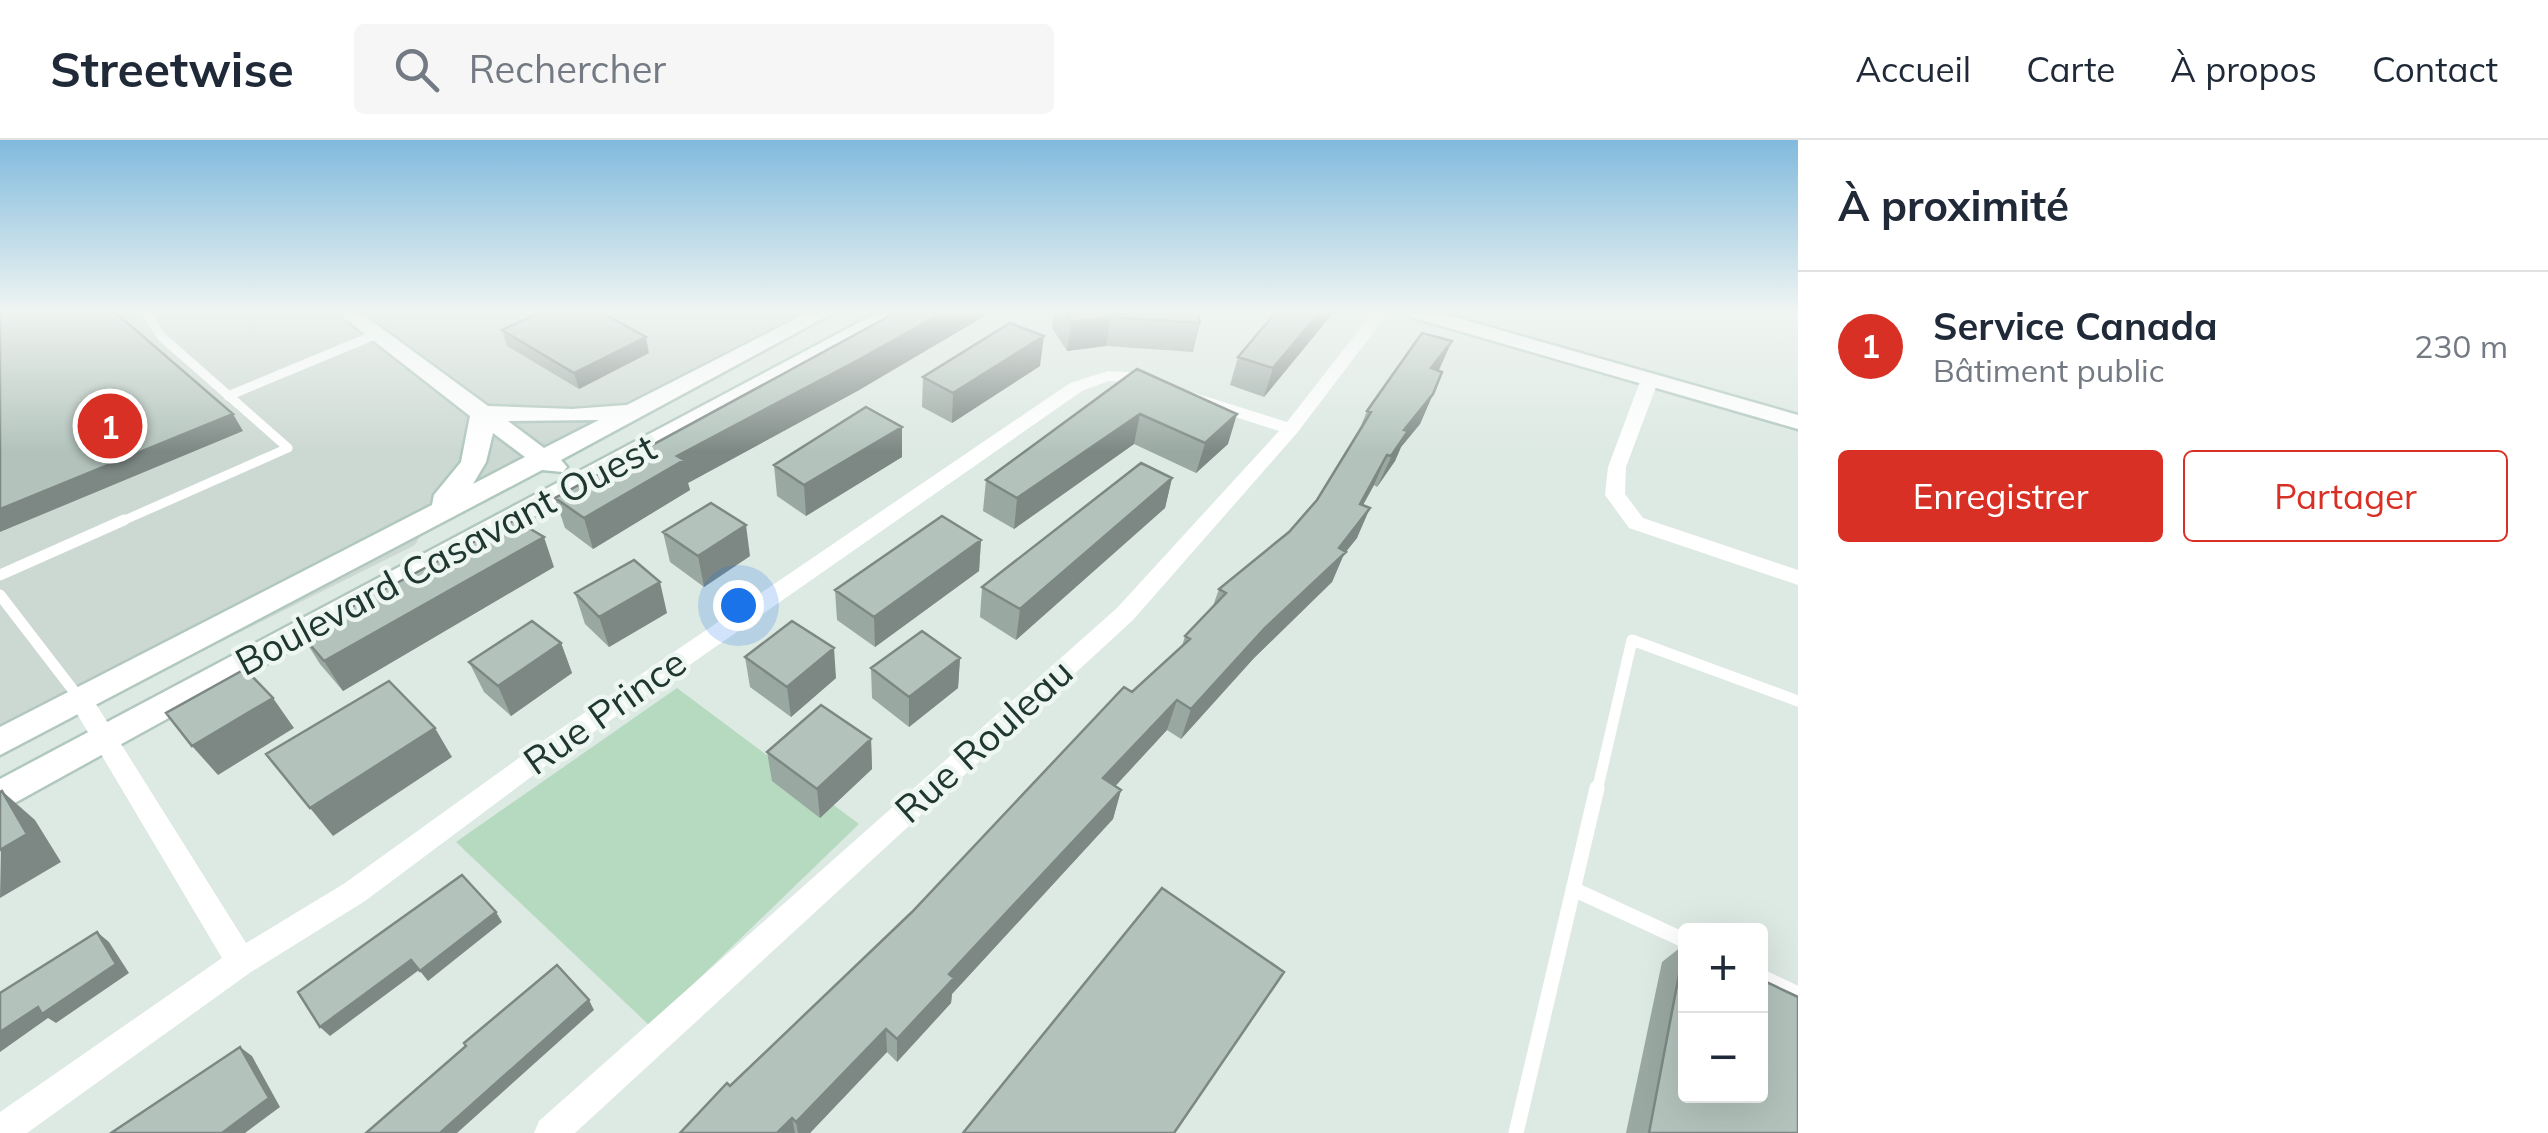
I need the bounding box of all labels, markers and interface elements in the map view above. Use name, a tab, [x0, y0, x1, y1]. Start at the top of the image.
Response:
search box	[354, 24, 1054, 114]
text: Streetwise	[50, 39, 294, 99]
icon: search	[389, 42, 444, 97]
text: Rechercher	[469, 45, 666, 93]
text: Accueil	[1855, 47, 1971, 91]
text: Carte	[2026, 47, 2115, 91]
text: À propos	[2170, 47, 2317, 91]
text: Contact	[2372, 47, 2498, 91]
text: À proximité	[1838, 179, 2069, 232]
text: Service Canada	[1933, 302, 2218, 350]
text: 1	[1861, 326, 1880, 366]
text: 230 m	[2414, 326, 2508, 366]
text: Bâtiment public	[1933, 350, 2165, 390]
pin: 1	[78, 388, 142, 464]
street label: Boulevard Casavant Ouest	[227, 423, 664, 685]
button: Enregistrer	[1838, 450, 2163, 542]
button: Partager	[2183, 450, 2508, 542]
your location	[713, 580, 764, 631]
street label: Rue Prince	[514, 638, 695, 785]
street label: Rue Rouleau	[885, 648, 1082, 833]
map controls	[1678, 923, 1768, 1103]
button: +	[1678, 923, 1768, 1013]
button: −	[1678, 1013, 1768, 1103]

